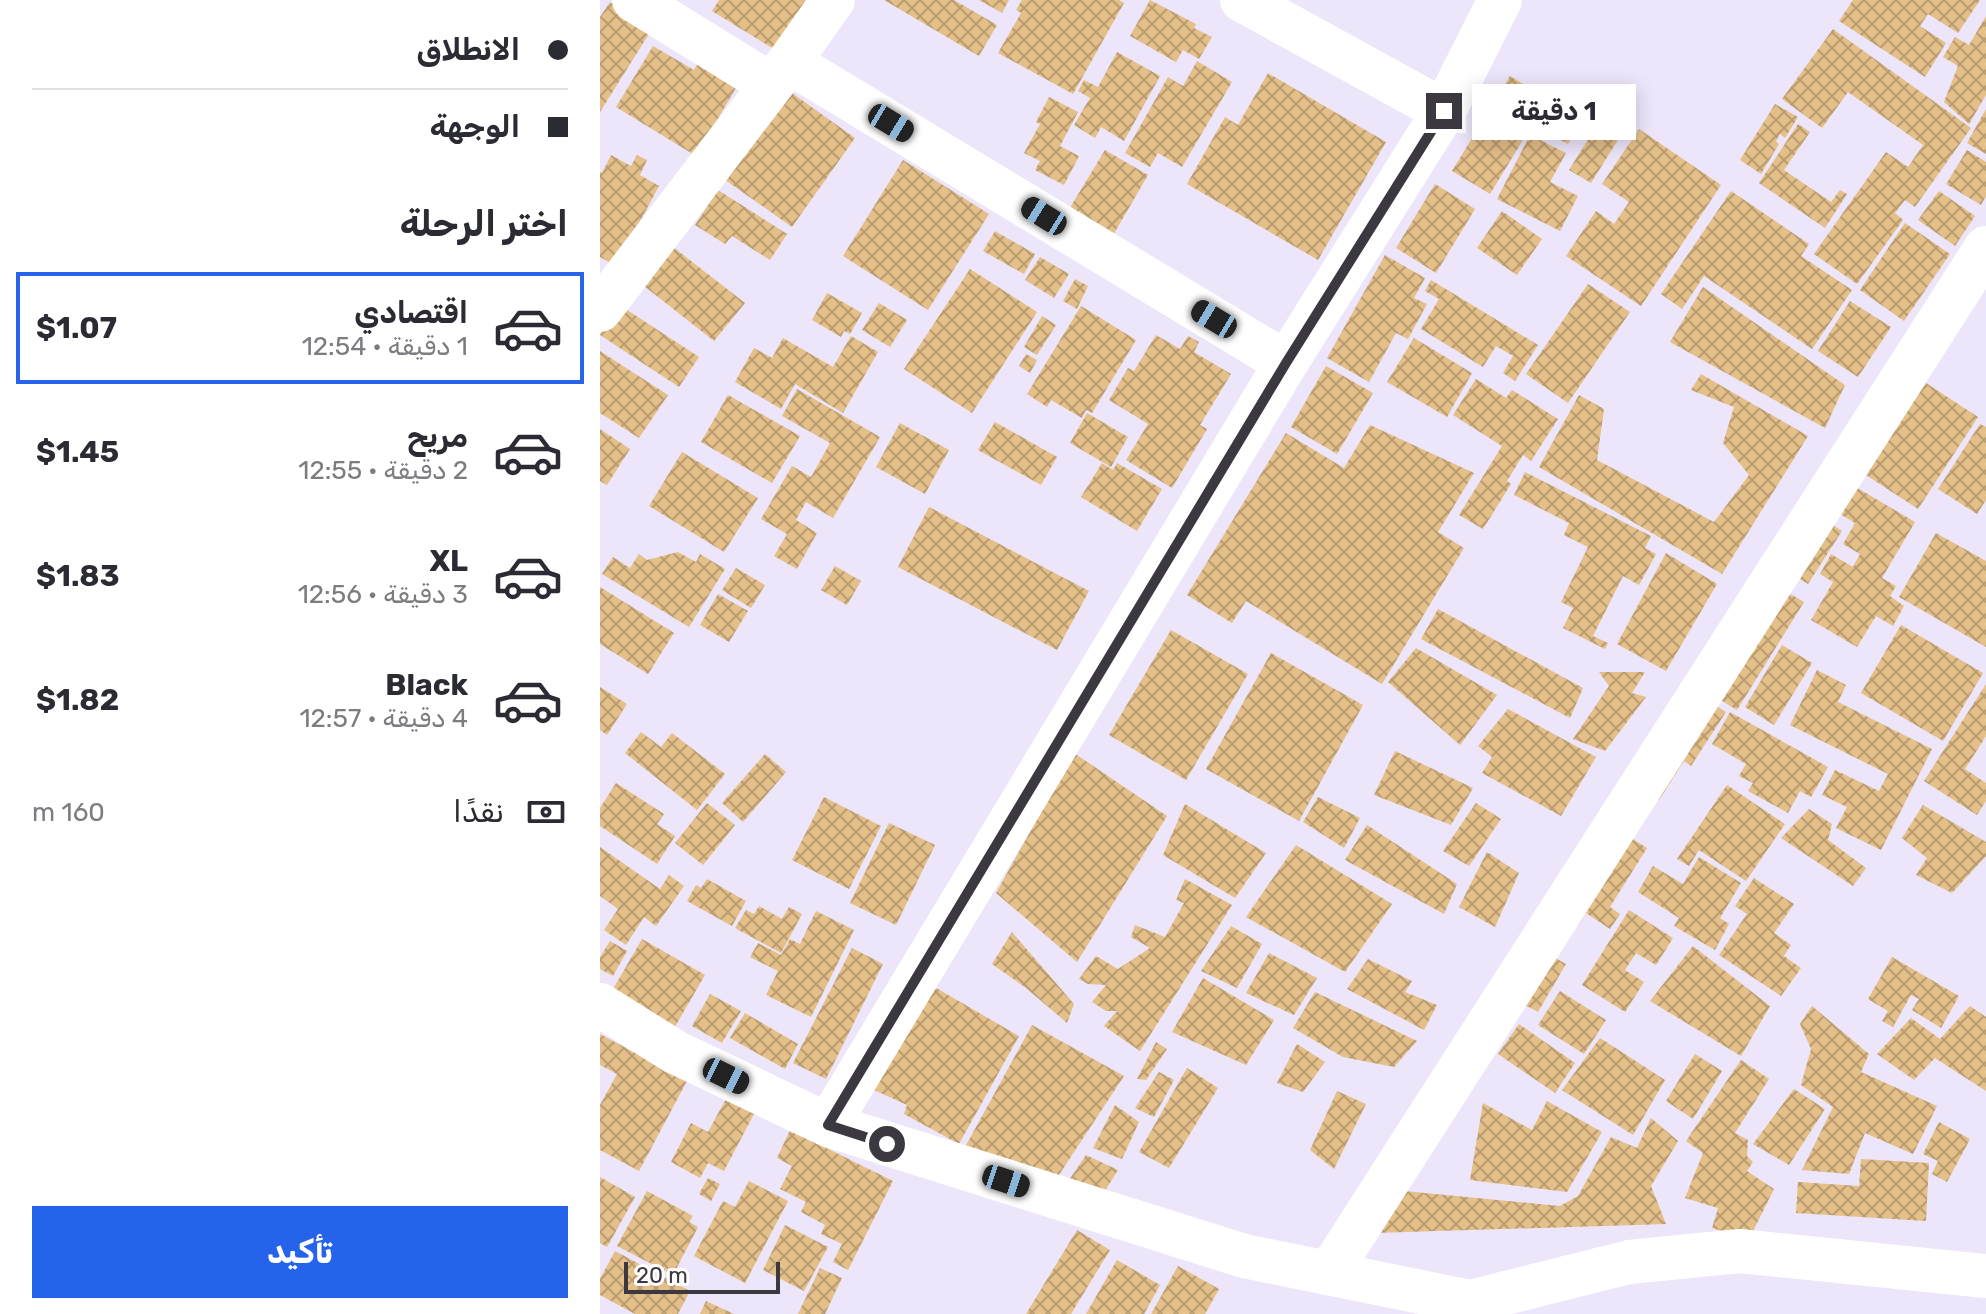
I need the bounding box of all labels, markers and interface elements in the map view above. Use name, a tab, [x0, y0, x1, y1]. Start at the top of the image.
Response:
text: الانطلاق	[416, 32, 520, 68]
callout: 1 دقيقة	[1472, 83, 1636, 139]
route end	[1426, 93, 1462, 129]
text: 1 دقيقة	[1511, 96, 1597, 127]
car	[864, 100, 918, 146]
text: الوجهة	[430, 109, 520, 145]
car	[1017, 193, 1071, 239]
text: اختر الرحلة	[400, 202, 568, 245]
icon: car	[492, 292, 564, 364]
text: اقتصادي	[354, 295, 468, 331]
car	[1187, 296, 1241, 342]
text: $1.07	[36, 310, 117, 346]
text: 1 دقيقة · 12:54	[302, 331, 468, 362]
icon: car	[492, 416, 564, 488]
text: مريح	[407, 419, 468, 455]
text: $1.45	[36, 434, 119, 470]
text: 2 دقيقة · 12:55	[298, 455, 468, 486]
icon: car	[492, 540, 564, 612]
text: XL	[429, 543, 468, 579]
text: $1.83	[36, 558, 119, 594]
text: 3 دقيقة · 12:56	[298, 579, 468, 610]
icon: car	[492, 664, 564, 736]
text: Black	[385, 667, 468, 703]
text: $1.82	[36, 682, 119, 718]
text: 4 دقيقة · 12:57	[299, 703, 468, 734]
icon: cash	[524, 790, 568, 834]
text: نقدًا	[453, 794, 504, 830]
text: 160 m	[32, 797, 105, 828]
car	[699, 1055, 753, 1097]
route start	[869, 1126, 905, 1162]
car	[979, 1162, 1033, 1200]
button: تأكيد	[32, 1206, 568, 1298]
scale bar	[624, 1258, 780, 1294]
text: 20 m	[636, 1262, 688, 1289]

